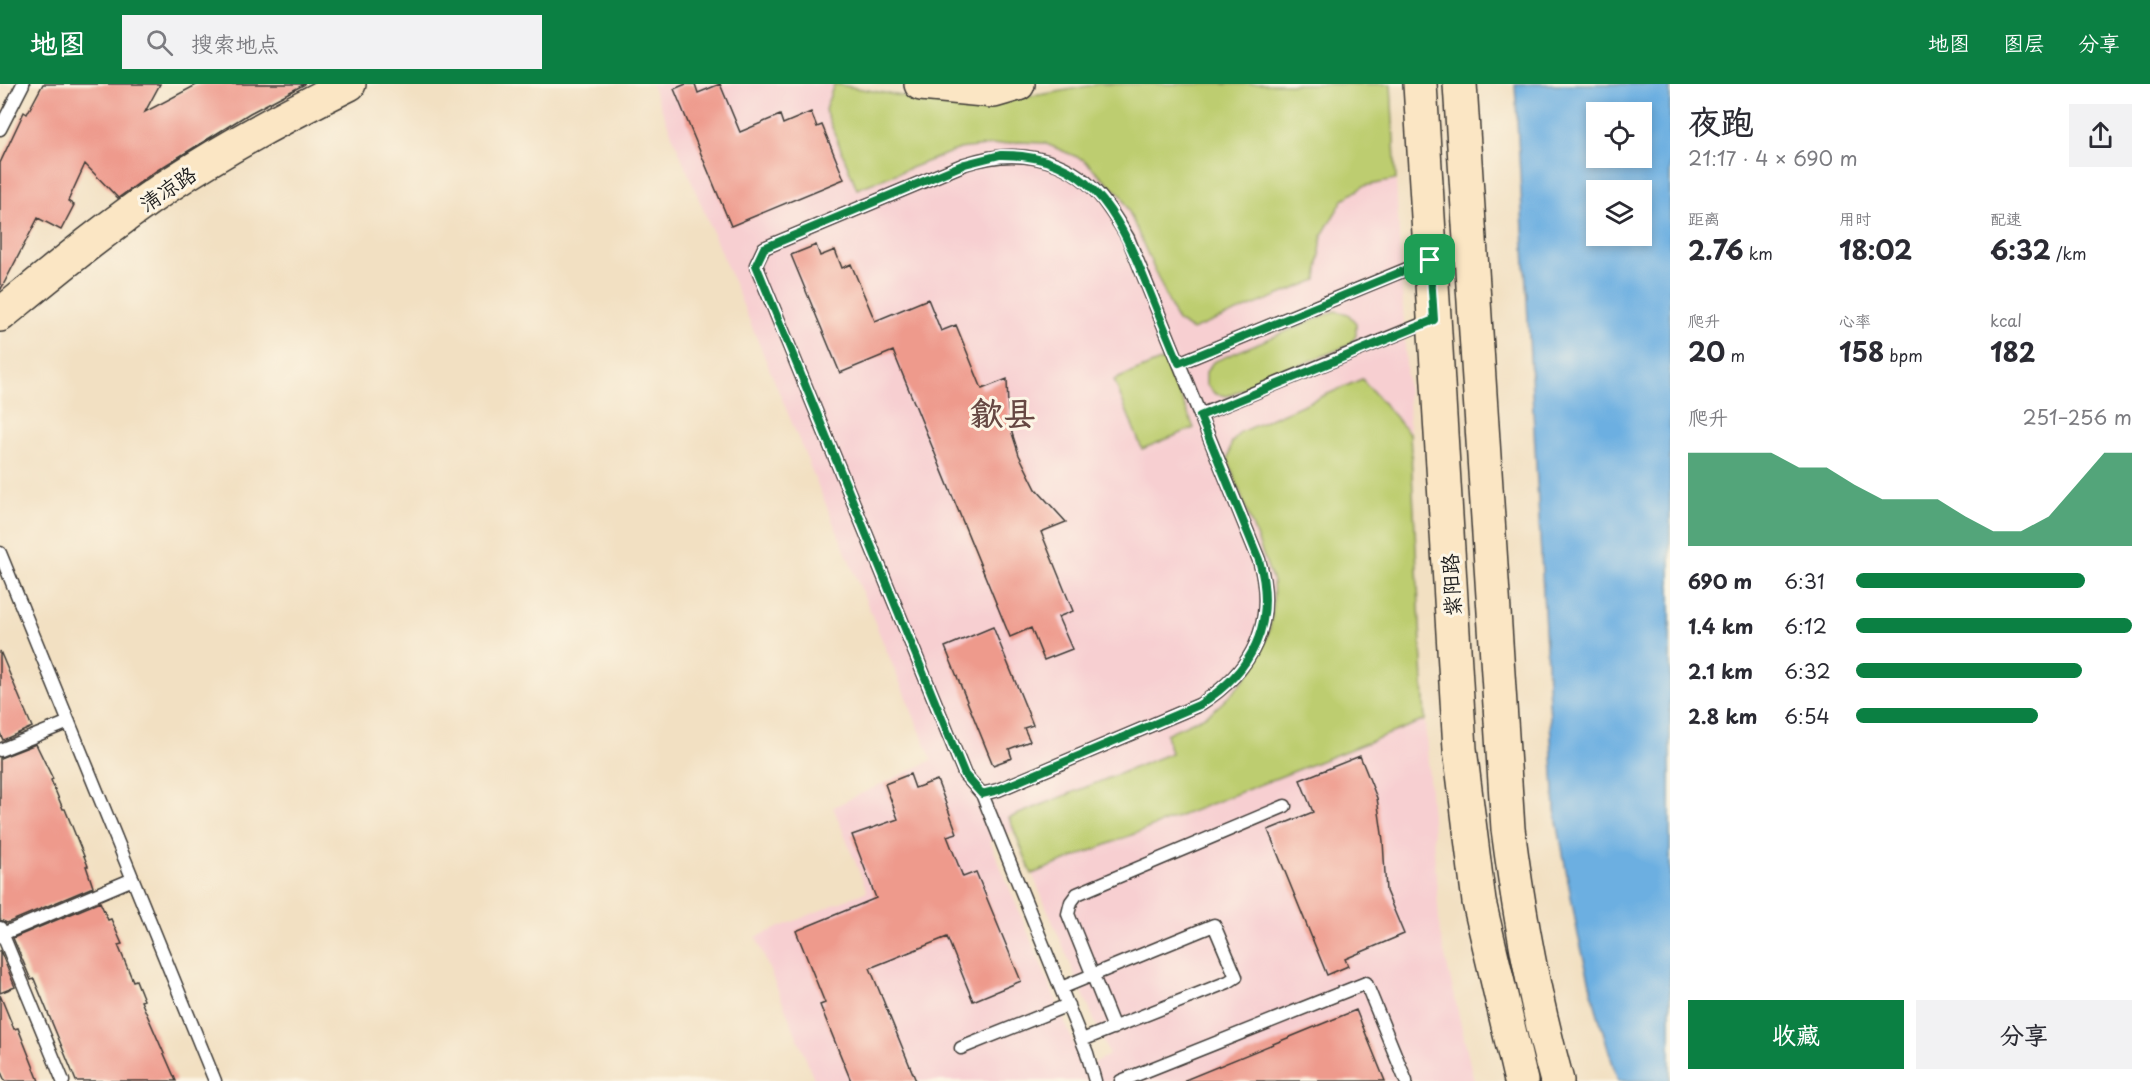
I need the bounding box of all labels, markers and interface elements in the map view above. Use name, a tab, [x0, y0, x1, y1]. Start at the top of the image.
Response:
search box	[122, 15, 542, 69]
text: 地图	[30, 21, 86, 64]
icon: search	[143, 26, 176, 59]
text: 搜索地点	[191, 26, 279, 59]
text: 地图	[1928, 26, 1970, 58]
text: 图层	[2003, 26, 2045, 58]
text: 分享	[2078, 26, 2120, 58]
text: 夜跑	[1688, 95, 1754, 145]
map controls	[1586, 102, 1652, 246]
button: locate	[1586, 102, 1652, 168]
button: share	[2069, 104, 2132, 167]
text: 21:17 · 4 × 690 m	[1688, 143, 1858, 173]
street label: 清凉路	[132, 157, 202, 219]
button: layers	[1586, 180, 1652, 246]
text: 距离	[1688, 206, 1720, 230]
text: 用时	[1839, 206, 1871, 230]
text: 配速	[1990, 206, 2022, 230]
text: 2.76	[1688, 230, 1744, 269]
text: 18:02	[1839, 230, 1912, 269]
text: 6:32	[1990, 230, 2051, 269]
pin	[1404, 234, 1455, 285]
text: km	[1744, 241, 1773, 265]
text: /km	[2051, 241, 2087, 265]
icon: arrive	[1413, 243, 1446, 276]
text: 爬升	[1688, 308, 1720, 332]
text: 心率	[1839, 308, 1871, 332]
text: kcal	[1990, 308, 2022, 332]
text: 20	[1688, 332, 1725, 371]
text: 158	[1839, 332, 1884, 371]
text: 182	[1990, 332, 2035, 371]
text: m	[1725, 343, 1745, 367]
text: bpm	[1884, 343, 1923, 367]
district label: 歙县	[970, 386, 1036, 436]
text: 爬升	[1688, 402, 1728, 432]
text: 251–256 m	[2023, 402, 2132, 432]
street label: 紫阳路	[1432, 553, 1468, 617]
text: 690 m	[1688, 566, 1752, 596]
text: 6:31	[1784, 566, 1825, 596]
text: 1.4 km	[1688, 611, 1754, 641]
text: 6:12	[1784, 611, 1827, 641]
text: 2.1 km	[1688, 656, 1753, 686]
text: 6:32	[1784, 656, 1831, 686]
text: 2.8 km	[1688, 701, 1757, 731]
text: 6:54	[1784, 701, 1830, 731]
button: 收藏	[1688, 1000, 1904, 1069]
button: 分享	[1916, 1000, 2132, 1069]

